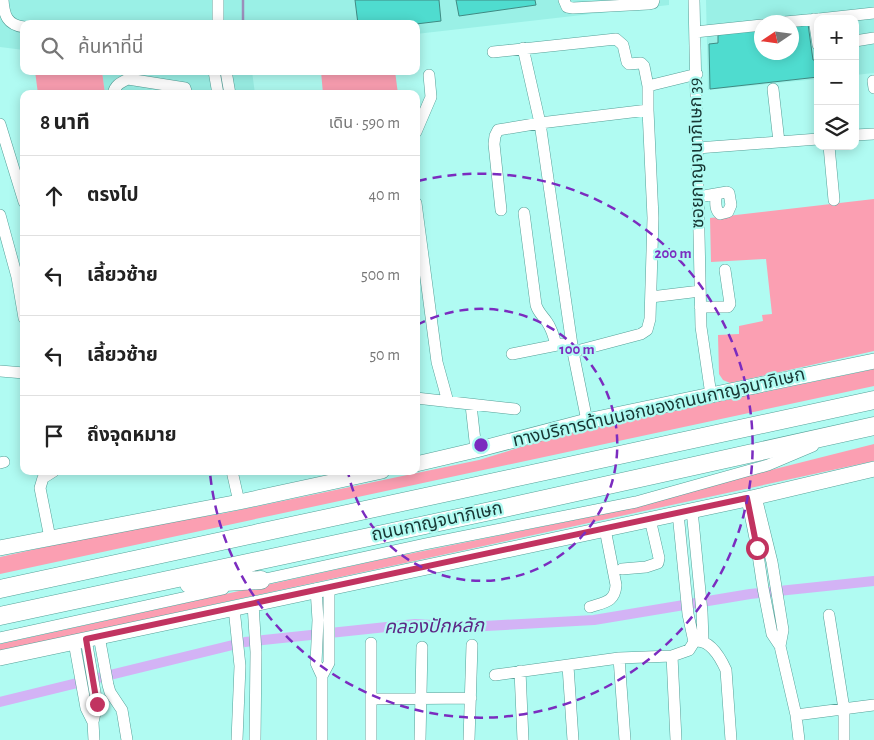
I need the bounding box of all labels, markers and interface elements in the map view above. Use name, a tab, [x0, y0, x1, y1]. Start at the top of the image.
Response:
north arrow	[754, 15, 799, 60]
map controls	[814, 15, 859, 150]
button: +	[814, 15, 859, 60]
search box	[20, 20, 420, 75]
icon: search	[38, 34, 66, 62]
text: ค้นหาที่นี่	[78, 38, 143, 57]
button: −	[814, 60, 859, 105]
street label: ซอยกาญจนาภิเษก 39	[687, 78, 707, 228]
button: layers	[814, 105, 859, 150]
text: 8 นาที	[40, 112, 90, 133]
text: เดิน · 590 m	[329, 115, 400, 131]
icon: ahead	[40, 182, 68, 210]
text: ตรงไป	[87, 186, 139, 205]
text: 40 m	[368, 187, 400, 203]
text: 200 m	[654, 246, 692, 261]
icon: left	[40, 262, 68, 290]
text: เลี้ยวซ้าย	[87, 266, 158, 285]
text: 500 m	[361, 267, 400, 283]
icon: left	[40, 342, 68, 370]
text: 100 m	[559, 342, 595, 357]
text: เลี้ยวซ้าย	[87, 346, 158, 365]
text: 50 m	[369, 347, 400, 363]
street label: ทางบริการด้านนอกของถนนกาญจนาภิเษก	[511, 364, 807, 450]
icon: arrive	[40, 422, 68, 450]
text: ถึงจุดหมาย	[87, 426, 177, 445]
centre of rings	[472, 436, 490, 454]
street label: ถนนกาญจนาภิเษก	[370, 499, 504, 545]
route start	[746, 537, 769, 560]
water label: คลองปักหลัก	[384, 617, 485, 637]
route end	[86, 693, 109, 716]

